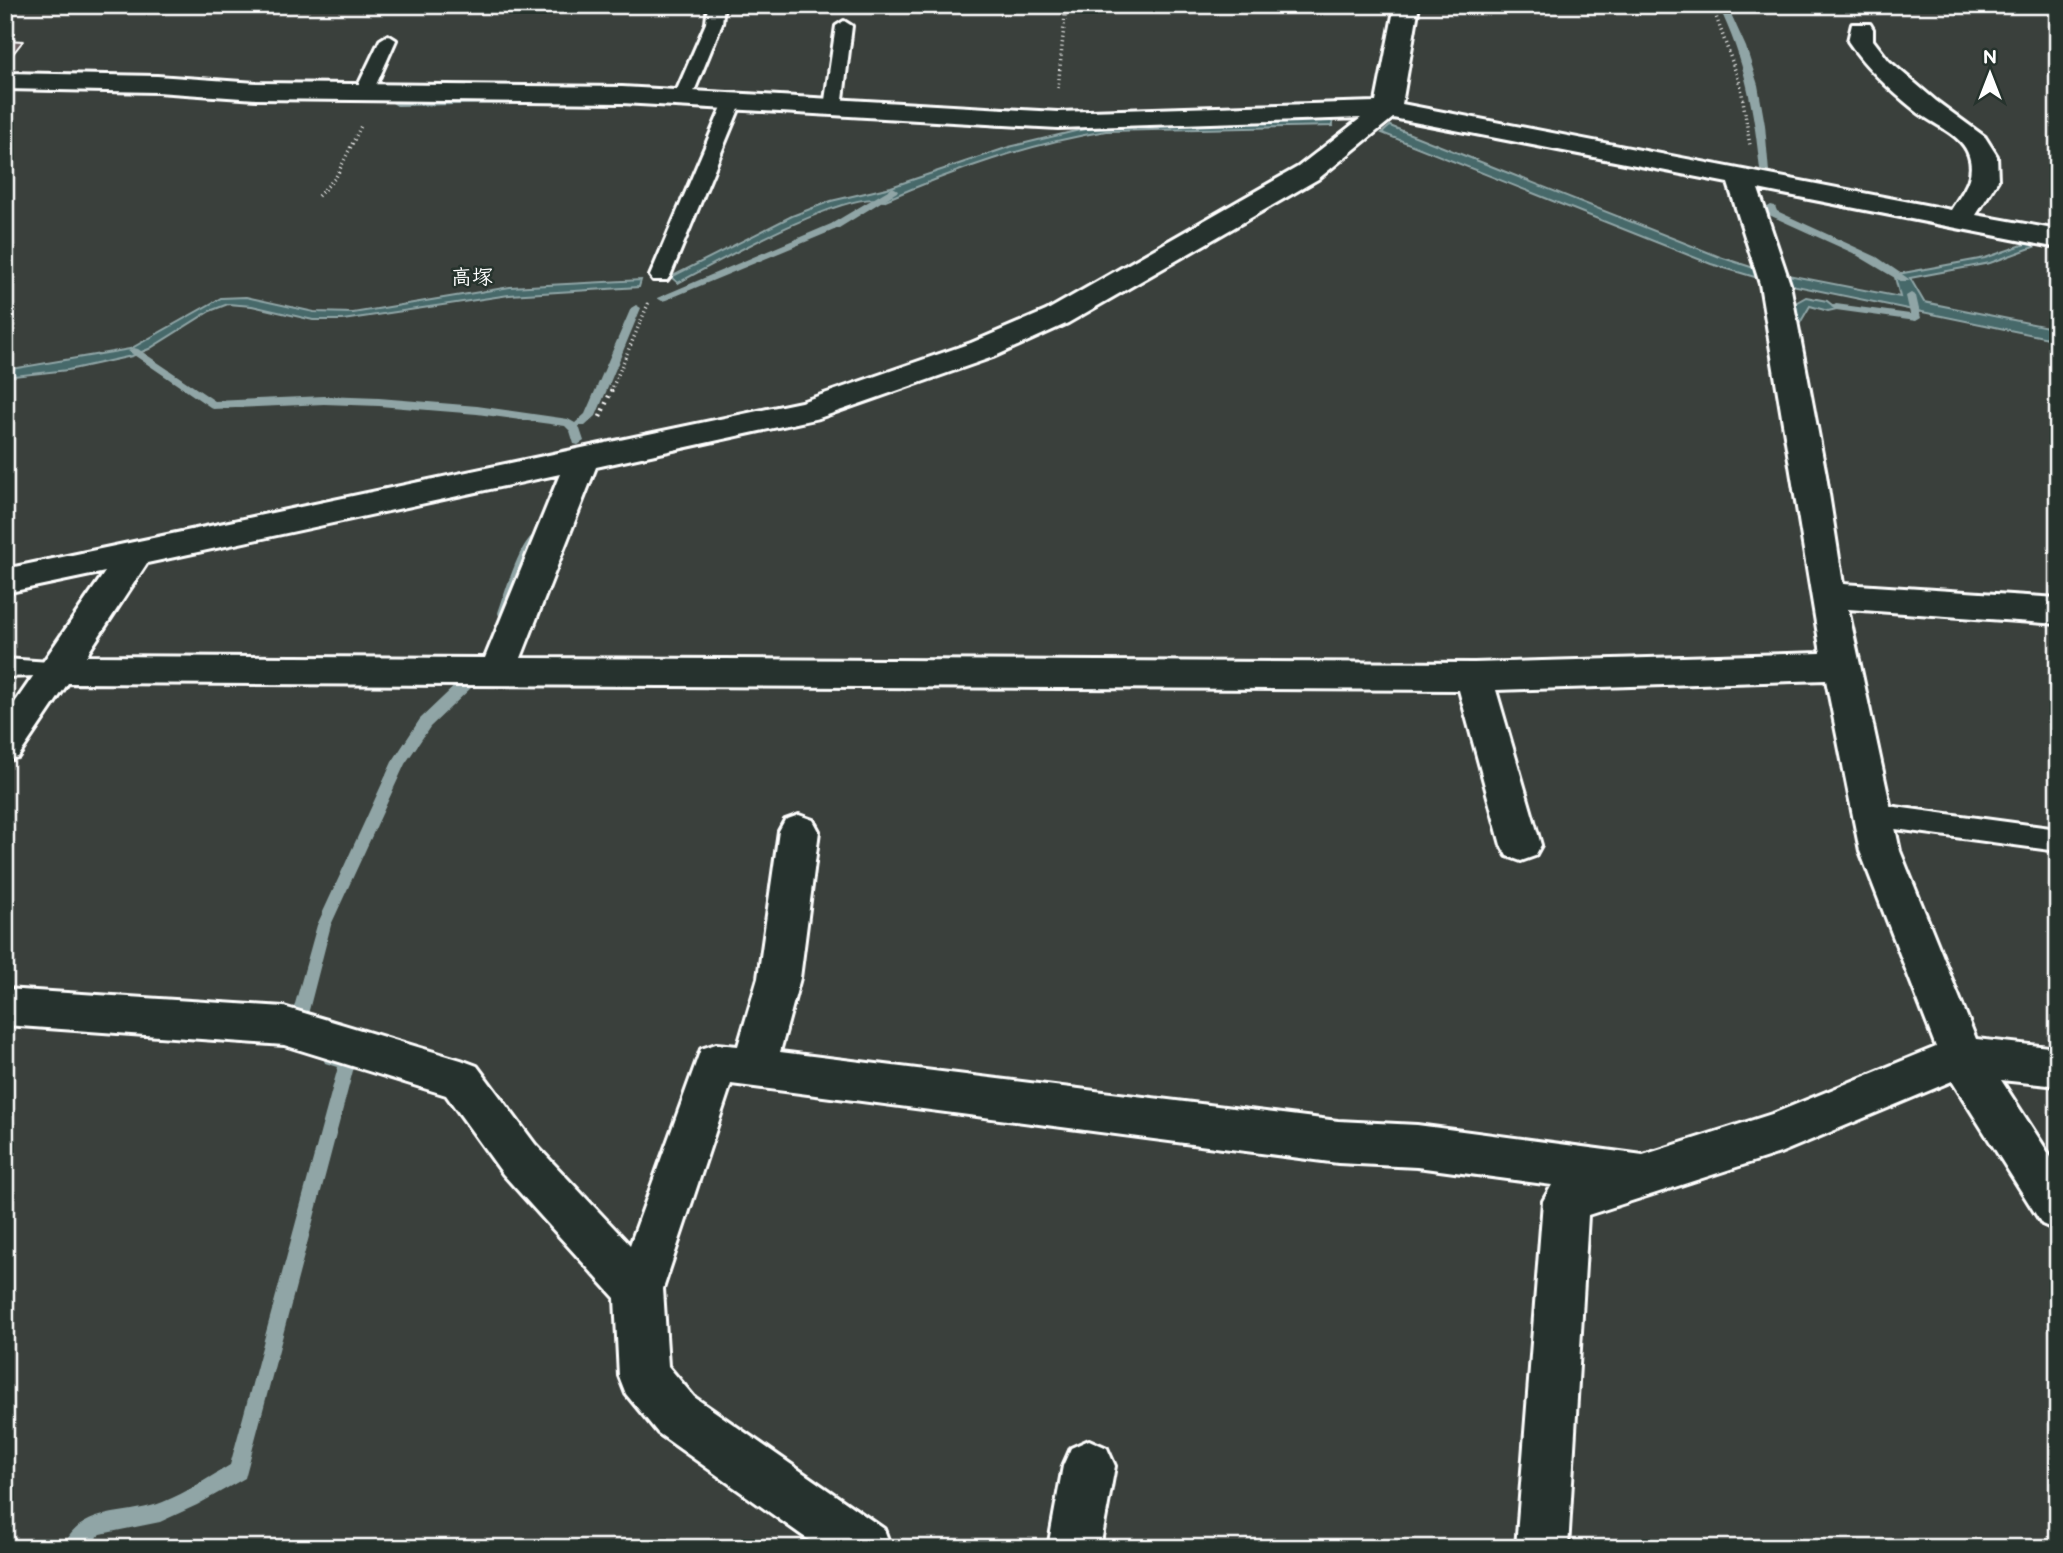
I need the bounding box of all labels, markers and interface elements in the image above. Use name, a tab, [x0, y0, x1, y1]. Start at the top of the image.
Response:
north arrow	[1954, 38, 2024, 108]
text: N	[1983, 47, 1997, 70]
district label: 高塚	[451, 265, 493, 290]

